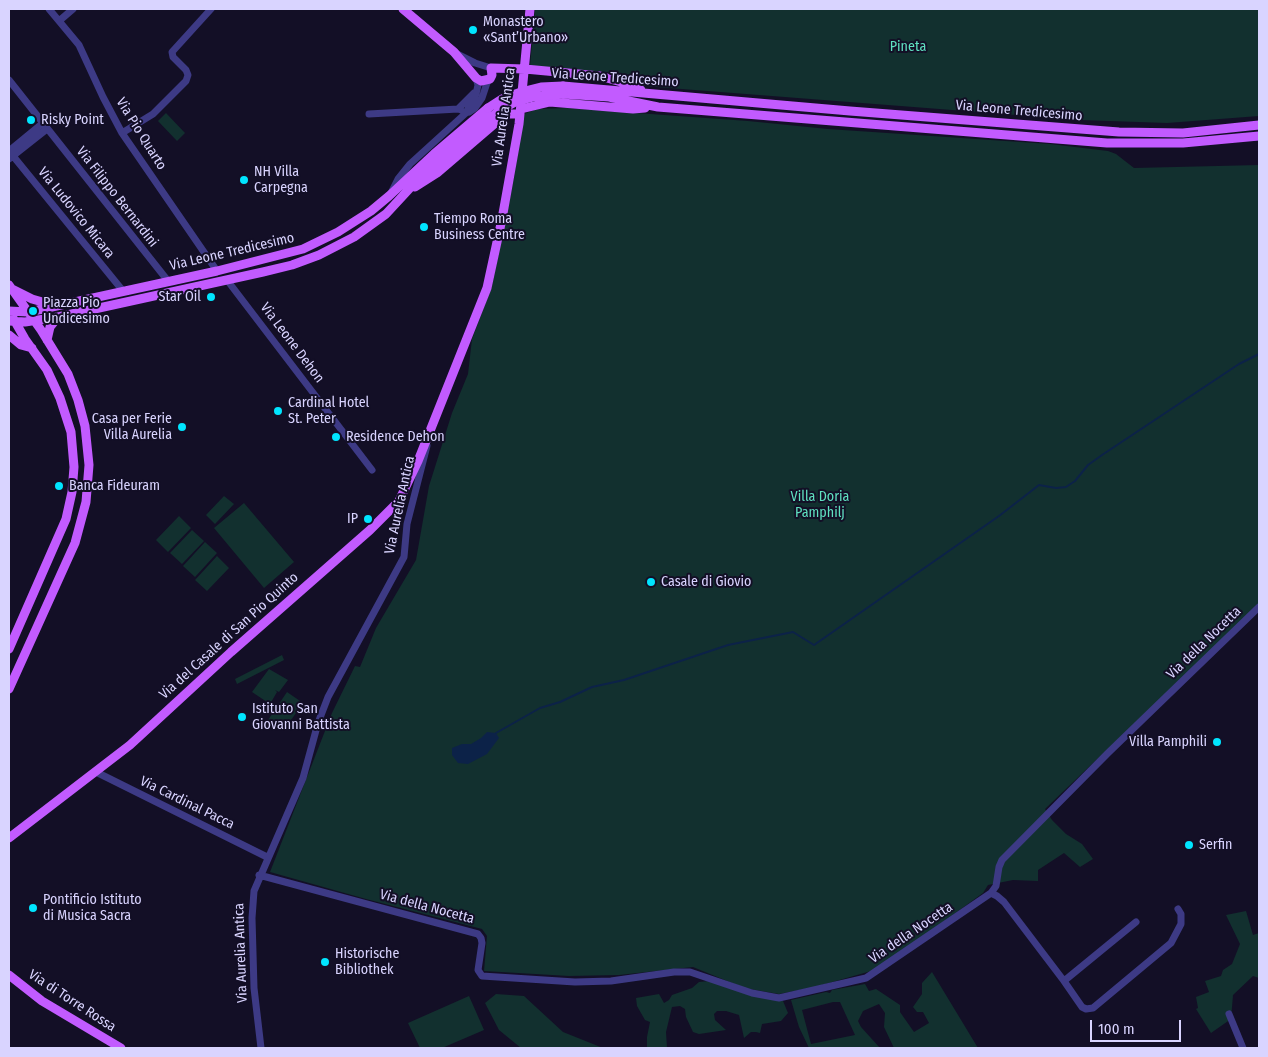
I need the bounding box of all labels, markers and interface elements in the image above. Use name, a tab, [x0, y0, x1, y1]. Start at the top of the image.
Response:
place label: Monastero «Sant’Urbano»	[483, 14, 568, 46]
marker: Monastero «Sant’Urbano»	[467, 24, 479, 36]
park label: Pineta	[890, 39, 926, 55]
street label: Via Leone Tredicesimo	[551, 65, 679, 91]
street label: Via Aurelia Antica	[489, 66, 519, 168]
street label: Via Pio Quarto	[112, 95, 170, 173]
street label: Via Leone Tredicesimo	[955, 97, 1083, 125]
place label: Risky Point	[41, 112, 104, 128]
marker: Risky Point	[25, 114, 37, 126]
street label: Via Filippo Bernardini	[73, 143, 161, 251]
street label: Via Ludovico Micara	[34, 164, 118, 262]
place label: NH Villa Carpegna	[254, 164, 308, 196]
marker: NH Villa Carpegna	[238, 174, 250, 186]
place label: Tiempo Roma Business Centre	[434, 211, 525, 243]
marker: Tiempo Roma Business Centre	[418, 221, 430, 233]
street label: Via Leone Tredicesimo	[168, 229, 296, 275]
place label: Star Oil	[159, 289, 201, 305]
marker: Star Oil	[205, 291, 217, 303]
place label: Piazza Pio Undicesimo	[43, 295, 110, 328]
street label: Via Leone Dehon	[256, 300, 328, 386]
marker: Piazza Pio Undicesimo	[27, 305, 39, 317]
place label: Cardinal Hotel St. Peter	[288, 395, 369, 428]
marker: Cardinal Hotel St. Peter	[272, 405, 284, 417]
place label: Casa per Ferie Villa Aurelia	[92, 411, 172, 444]
marker: Casa per Ferie Villa Aurelia	[176, 421, 188, 433]
place label: Residence Dehon	[346, 429, 445, 445]
marker: Residence Dehon	[330, 431, 342, 443]
street label: Via Aurelia Antica	[381, 454, 419, 556]
place label: Banca Fideuram	[69, 478, 160, 494]
marker: Banca Fideuram	[53, 480, 65, 492]
park label: Villa Doria Pamphilj	[791, 489, 849, 522]
place label: IP	[347, 511, 358, 527]
marker: IP	[362, 513, 374, 525]
street label: Via del Casale di San Pio Quinto	[156, 569, 302, 703]
place label: Casale di Giovio	[661, 574, 751, 590]
marker: Casale di Giovio	[645, 576, 657, 588]
street label: Via della Nocetta	[1163, 603, 1245, 683]
place label: Istituto San Giovanni Battista	[252, 701, 350, 734]
marker: Istituto San Giovanni Battista	[236, 711, 248, 723]
place label: Villa Pamphili	[1129, 734, 1207, 750]
marker: Villa Pamphili	[1211, 736, 1223, 748]
street label: Via Cardinal Pacca	[137, 773, 237, 833]
place label: Serfin	[1199, 837, 1232, 853]
marker: Serfin	[1183, 839, 1195, 851]
street label: Via della Nocetta	[378, 886, 476, 928]
place label: Pontificio Istituto di Musica Sacra	[43, 892, 142, 924]
street label: Via della Nocetta	[866, 899, 956, 967]
marker: Pontificio Istituto di Musica Sacra	[27, 902, 39, 914]
street label: Via Aurelia Antica	[231, 903, 251, 1003]
place label: Historische Bibliothek	[335, 946, 399, 979]
marker: Historische Bibliothek	[319, 956, 331, 968]
street label: Via di Torre Rossa	[25, 966, 119, 1036]
scale bar	[1093, 1010, 1184, 1042]
text: 100 m	[1098, 1020, 1135, 1038]

